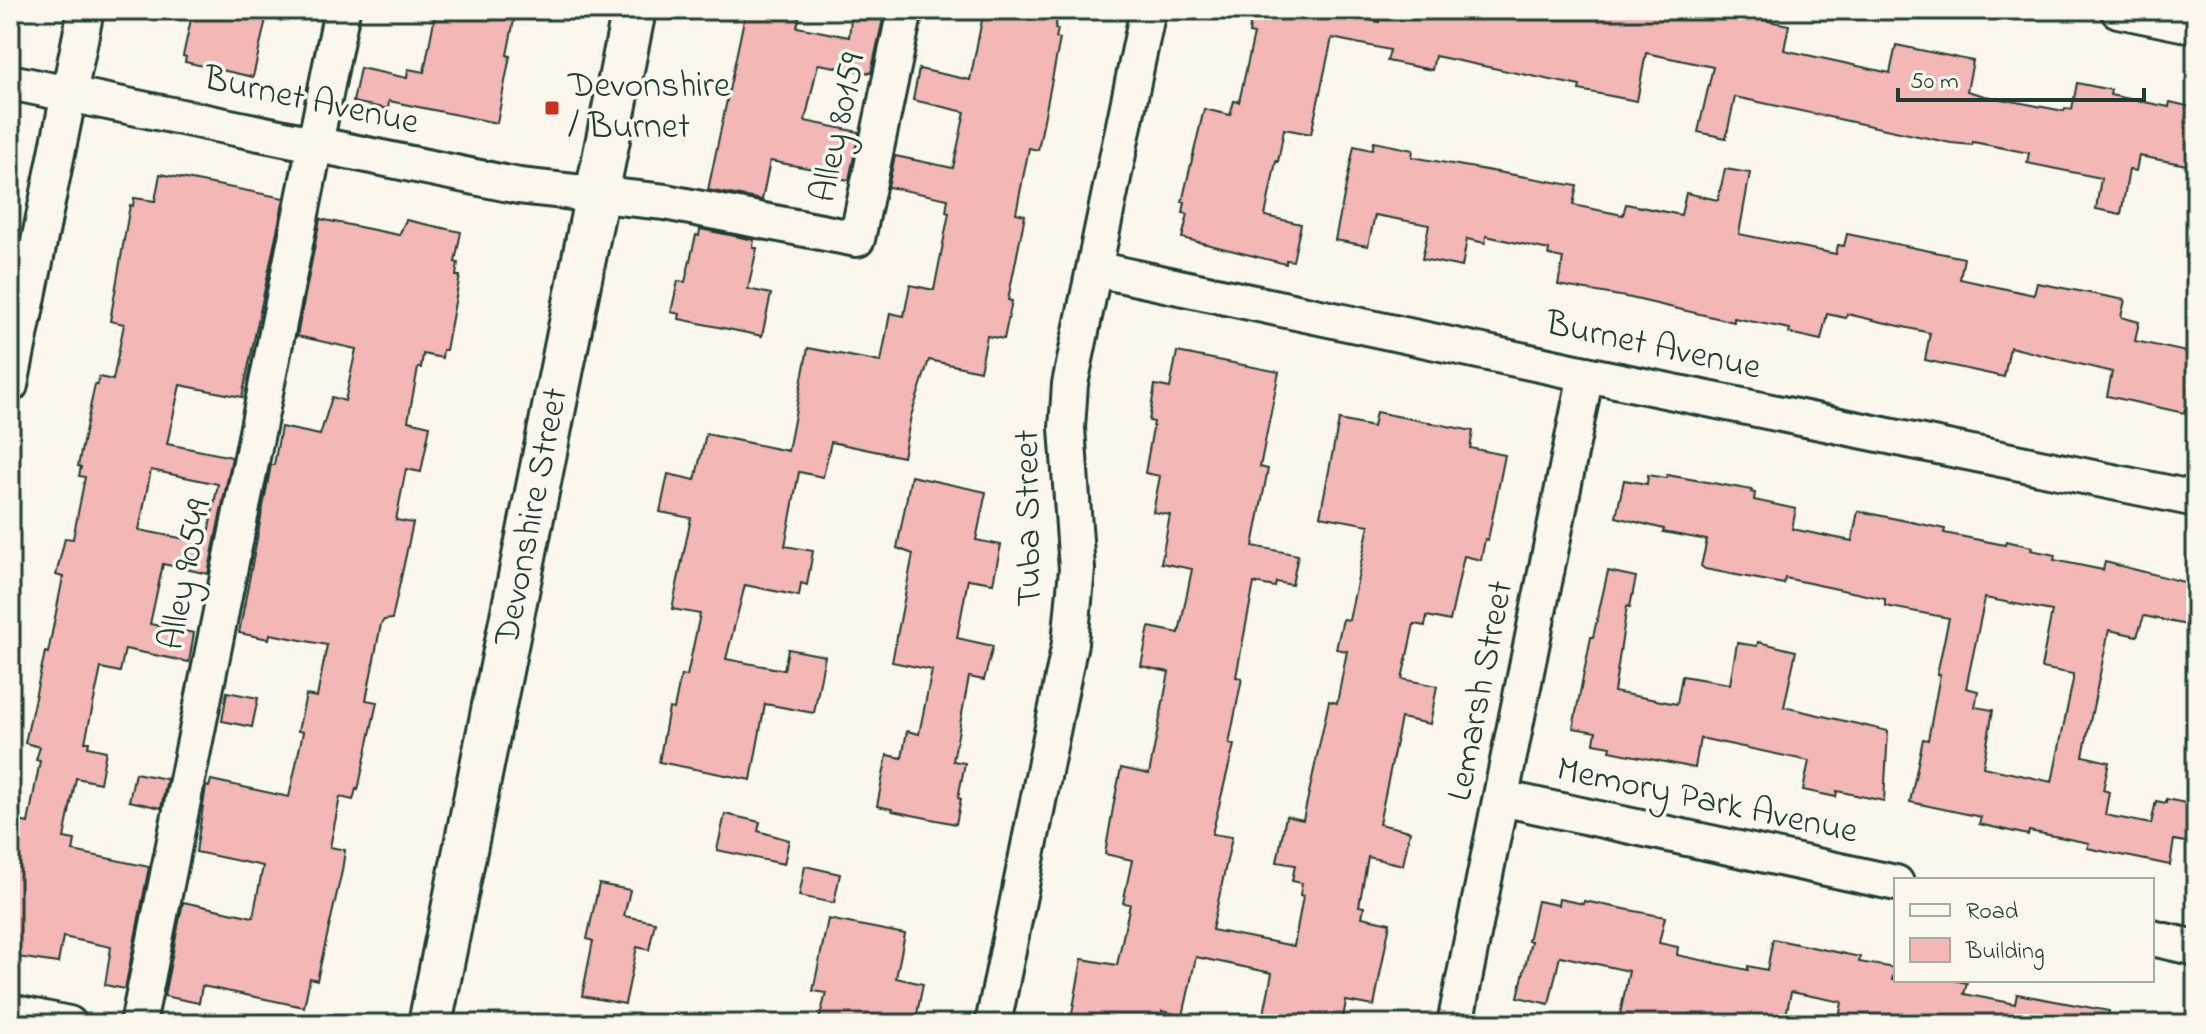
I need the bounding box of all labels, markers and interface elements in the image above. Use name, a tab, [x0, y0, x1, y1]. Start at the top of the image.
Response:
street label: Alley 80159	[798, 48, 882, 208]
scale bar	[1898, 52, 2144, 102]
street label: Burnet Avenue	[198, 53, 424, 151]
place label: Devonshire / Burnet	[567, 61, 731, 155]
text: 50 m	[1910, 65, 1959, 100]
marker: Devonshire / Burnet	[543, 99, 561, 117]
street label: Burnet Avenue	[1540, 298, 1766, 396]
street label: Devonshire Street	[482, 383, 584, 652]
street label: Tuba Street	[1002, 429, 1058, 607]
street label: Alley 90549	[146, 495, 228, 655]
street label: Lemarsh Street	[1435, 576, 1529, 806]
street label: Memory Park Avenue	[1552, 744, 1863, 860]
legend	[1894, 878, 2154, 982]
text: Road	[1966, 895, 2019, 930]
text: Building	[1965, 935, 2045, 970]

